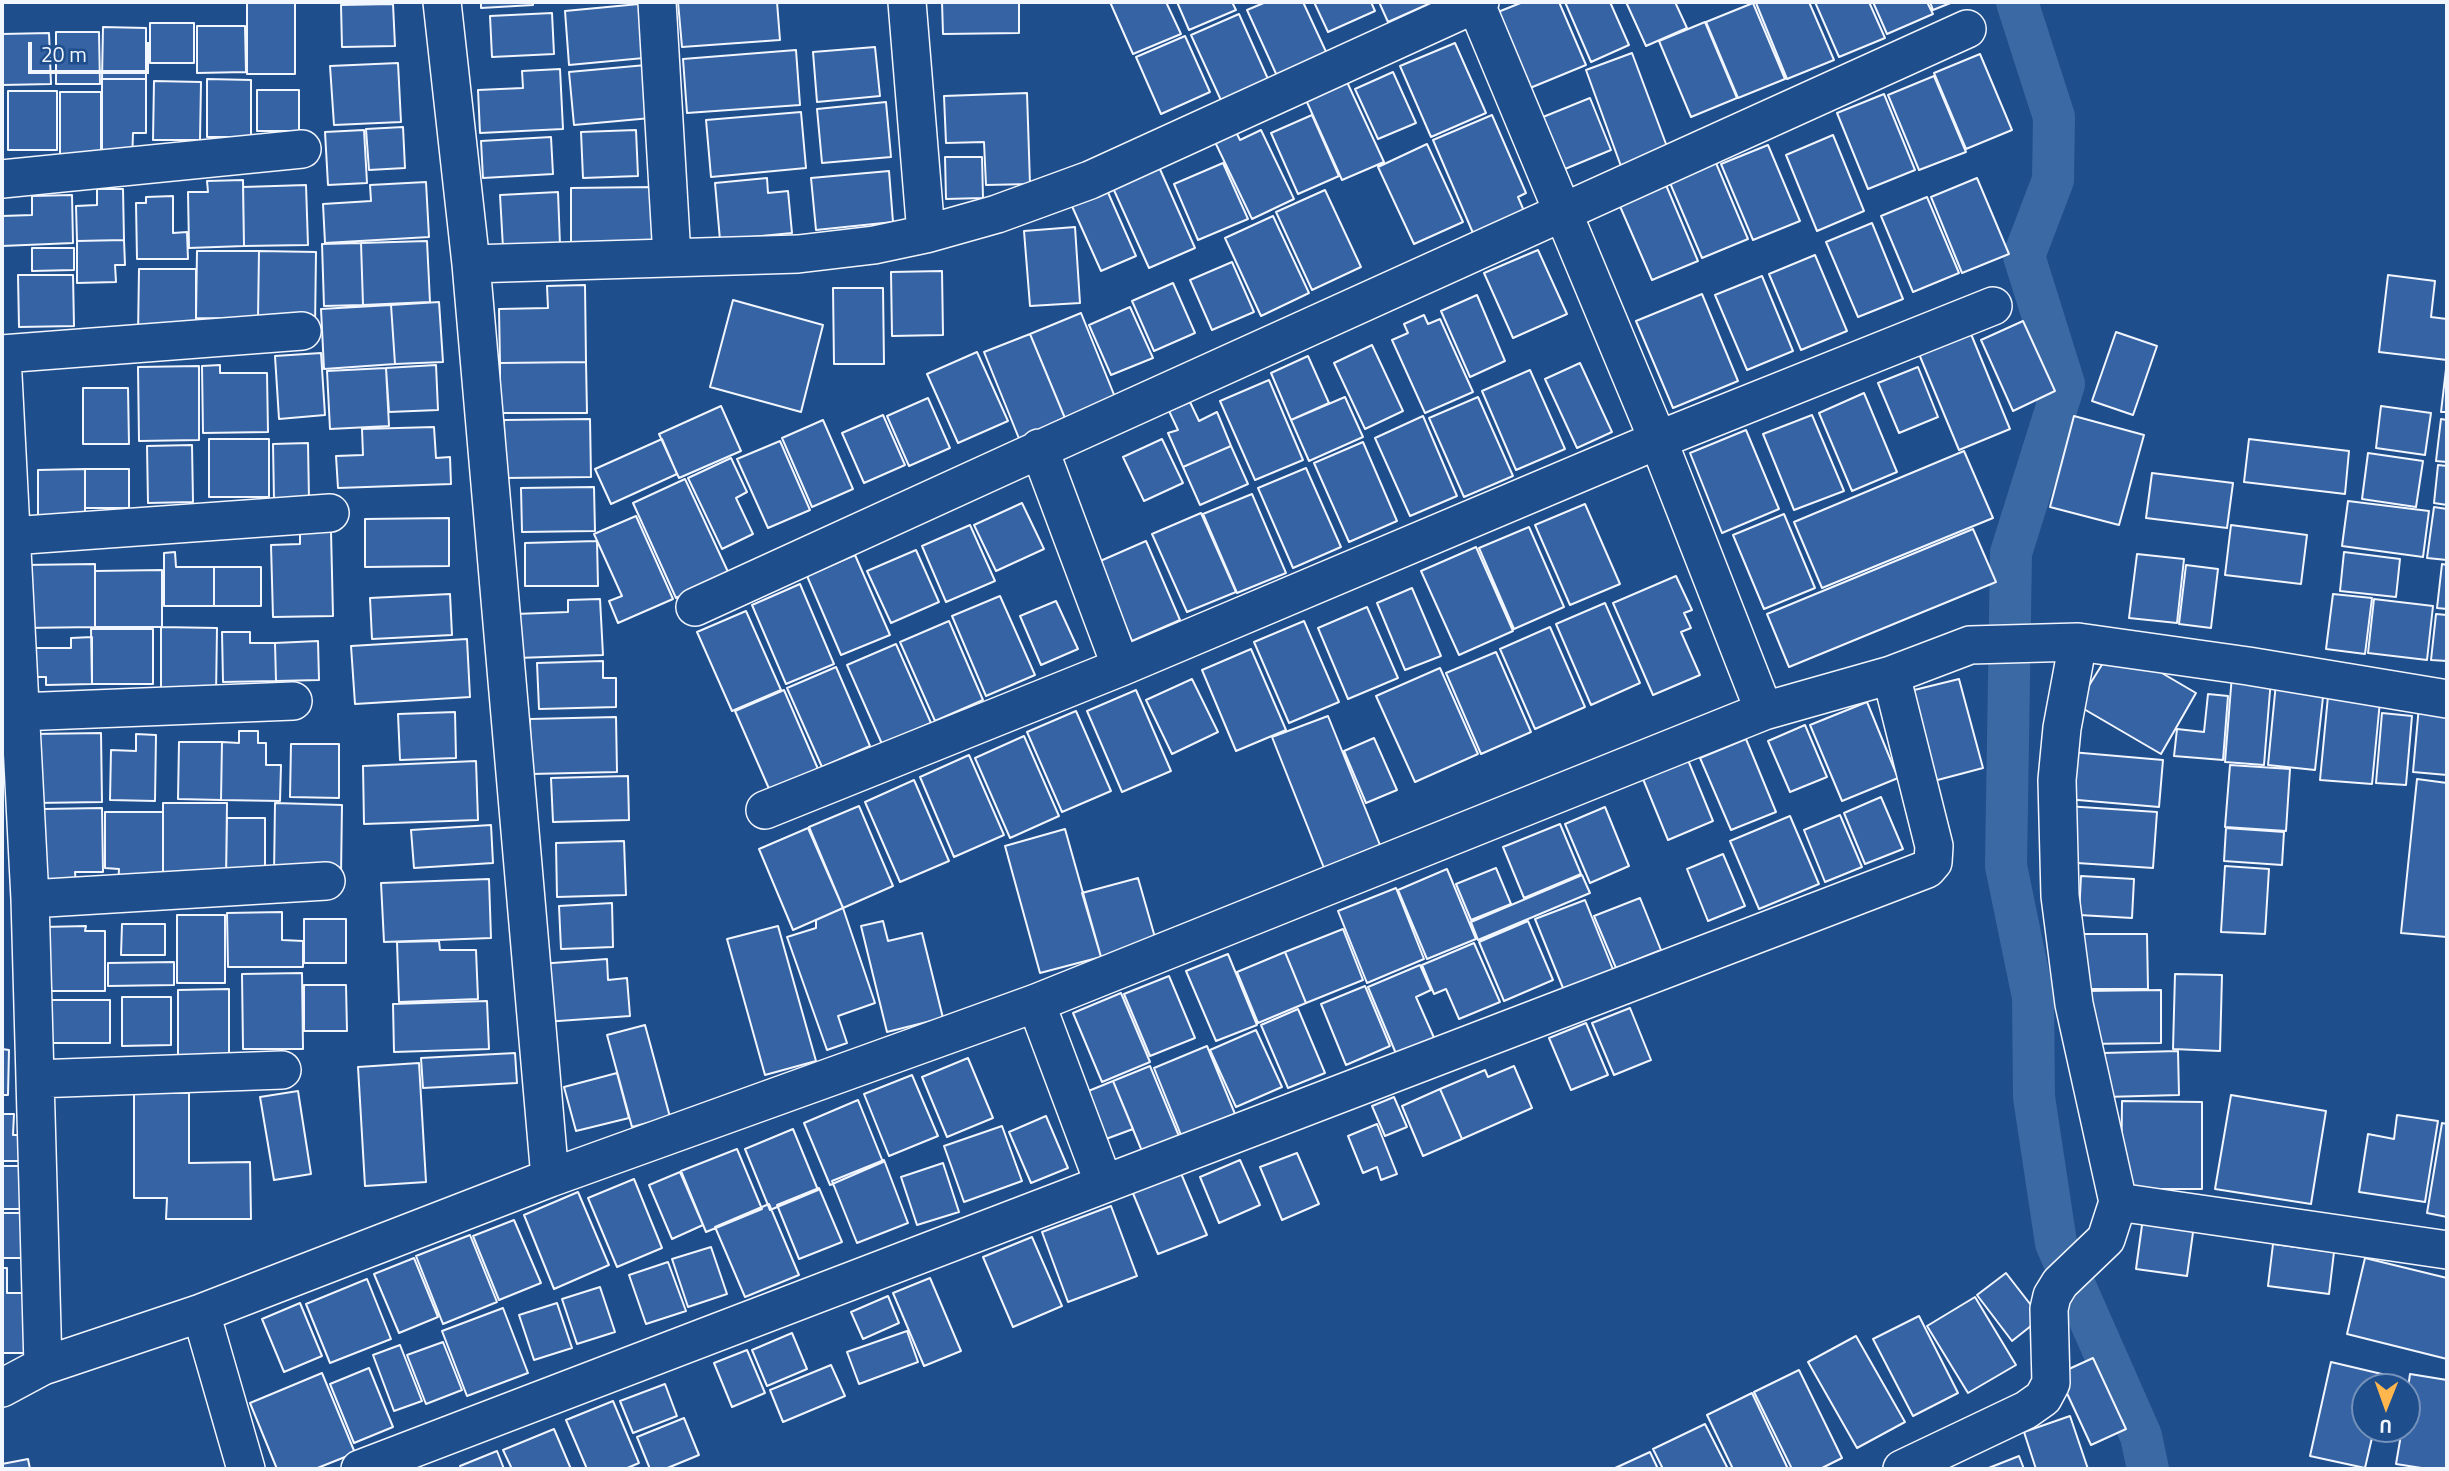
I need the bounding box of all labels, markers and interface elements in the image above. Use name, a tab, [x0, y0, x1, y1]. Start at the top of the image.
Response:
scale bar	[32, 28, 152, 72]
text: 20 m	[41, 38, 87, 70]
north arrow	[2351, 1373, 2421, 1443]
text: U	[2379, 1413, 2392, 1442]

